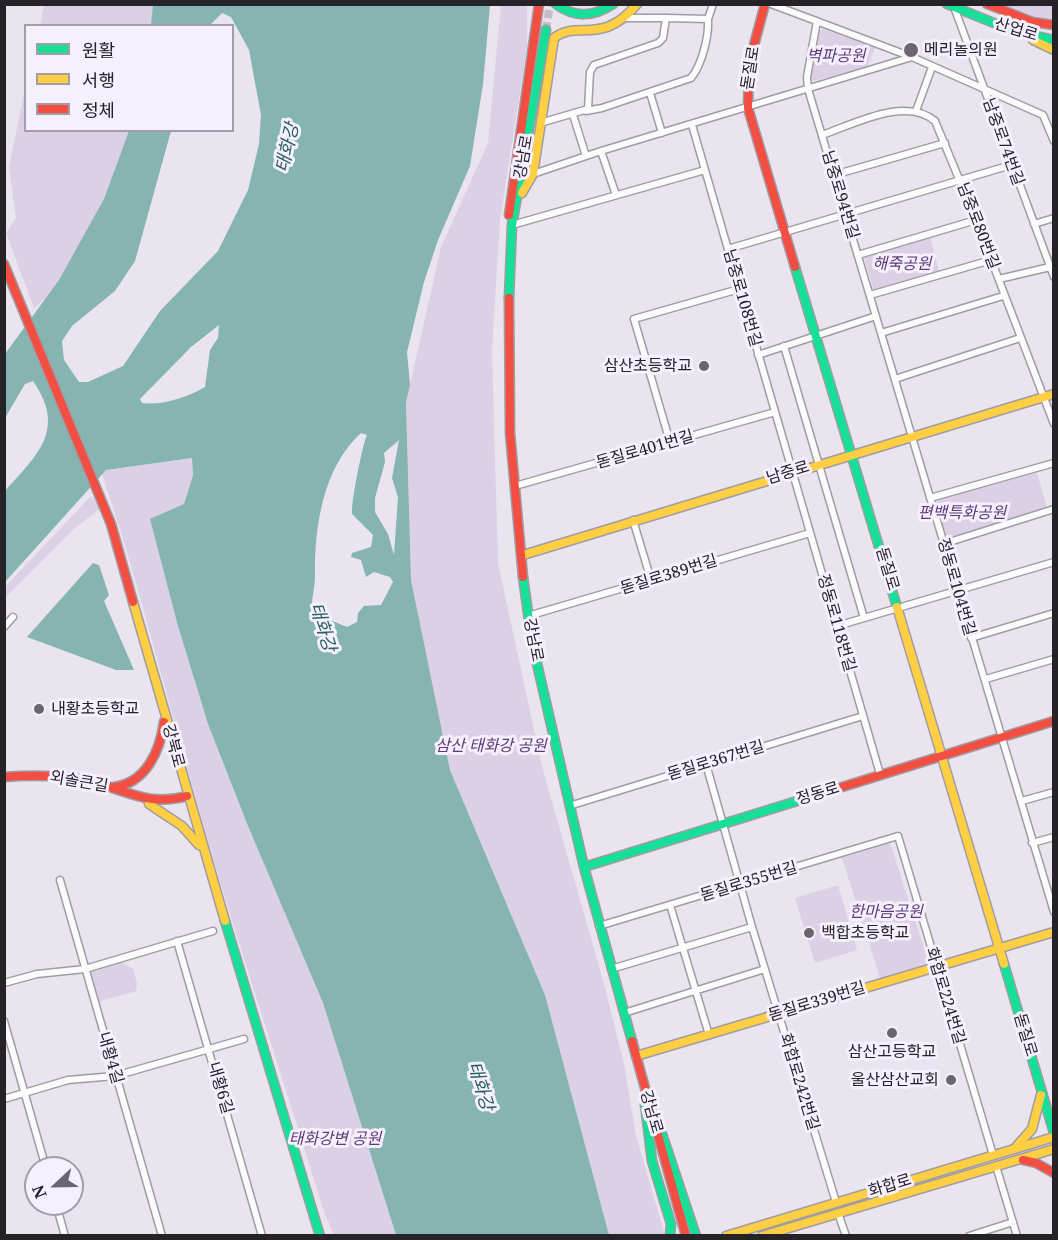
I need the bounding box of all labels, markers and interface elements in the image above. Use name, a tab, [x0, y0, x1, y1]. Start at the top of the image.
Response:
street label: 산업로	[992, 14, 1040, 46]
legend	[24, 24, 234, 132]
text: 원활	[82, 38, 115, 62]
place label: 메리놀의원	[924, 40, 998, 60]
marker: 메리놀의원	[902, 41, 920, 59]
street label: 돋질로	[738, 45, 764, 91]
park label: 벽파공원	[807, 46, 865, 66]
text: 서행	[82, 68, 115, 92]
street label: 남중로74번길	[978, 96, 1028, 188]
text: 정체	[82, 98, 115, 122]
water label: 태화강	[272, 121, 304, 175]
street label: 강남로	[511, 134, 537, 180]
street label: 남중로94번길	[817, 148, 863, 242]
street label: 남중로80번길	[953, 180, 1003, 272]
street label: 남중로108번길	[719, 247, 765, 349]
park label: 해죽공원	[873, 254, 931, 274]
place label: 삼산초등학교	[604, 356, 692, 376]
marker: 삼산초등학교	[697, 359, 711, 373]
street label: 돋질로401번길	[594, 427, 696, 473]
street label: 남중로	[764, 457, 812, 489]
park label: 편백특화공원	[918, 503, 1006, 523]
street label: 정동로104번길	[933, 536, 979, 638]
street label: 돋질로	[871, 545, 903, 593]
street label: 돋질로389번길	[618, 551, 720, 599]
street label: 정동로118번길	[813, 572, 859, 674]
water label: 태화강	[304, 600, 340, 654]
street label: 강남로	[519, 616, 547, 664]
place label: 내황초등학교	[51, 699, 139, 719]
marker: 내황초등학교	[32, 702, 46, 716]
street label: 강북로	[158, 722, 188, 770]
park label: 삼산 태화강 공원	[435, 736, 547, 756]
street label: 돋질로367번길	[665, 737, 767, 785]
street label: 외솔큰길	[48, 767, 110, 797]
street label: 정동로	[794, 778, 842, 810]
street label: 돋질로355번길	[698, 858, 800, 906]
park label: 한마음공원	[849, 902, 923, 922]
place label: 백합초등학교	[821, 923, 909, 943]
marker: 백합초등학교	[802, 926, 816, 940]
street label: 화합로224번길	[921, 945, 969, 1047]
street label: 돋질로339번길	[766, 978, 868, 1026]
street label: 돋질로	[1009, 1011, 1041, 1059]
marker: 삼산고등학교	[885, 1026, 899, 1040]
street label: 내황4길	[93, 1030, 127, 1086]
street label: 화합로242번길	[775, 1031, 823, 1133]
place label: 삼산고등학교	[848, 1042, 936, 1062]
water label: 태화강	[462, 1059, 498, 1113]
street label: 내황6길	[203, 1060, 237, 1116]
place label: 울산삼산교회	[851, 1070, 939, 1090]
marker: 울산삼산교회	[944, 1073, 958, 1087]
street label: 강남로	[636, 1088, 666, 1136]
park label: 태화강변 공원	[289, 1129, 381, 1149]
north arrow	[24, 1156, 84, 1216]
street label: 화합로	[866, 1170, 914, 1202]
text: N	[27, 1182, 52, 1202]

